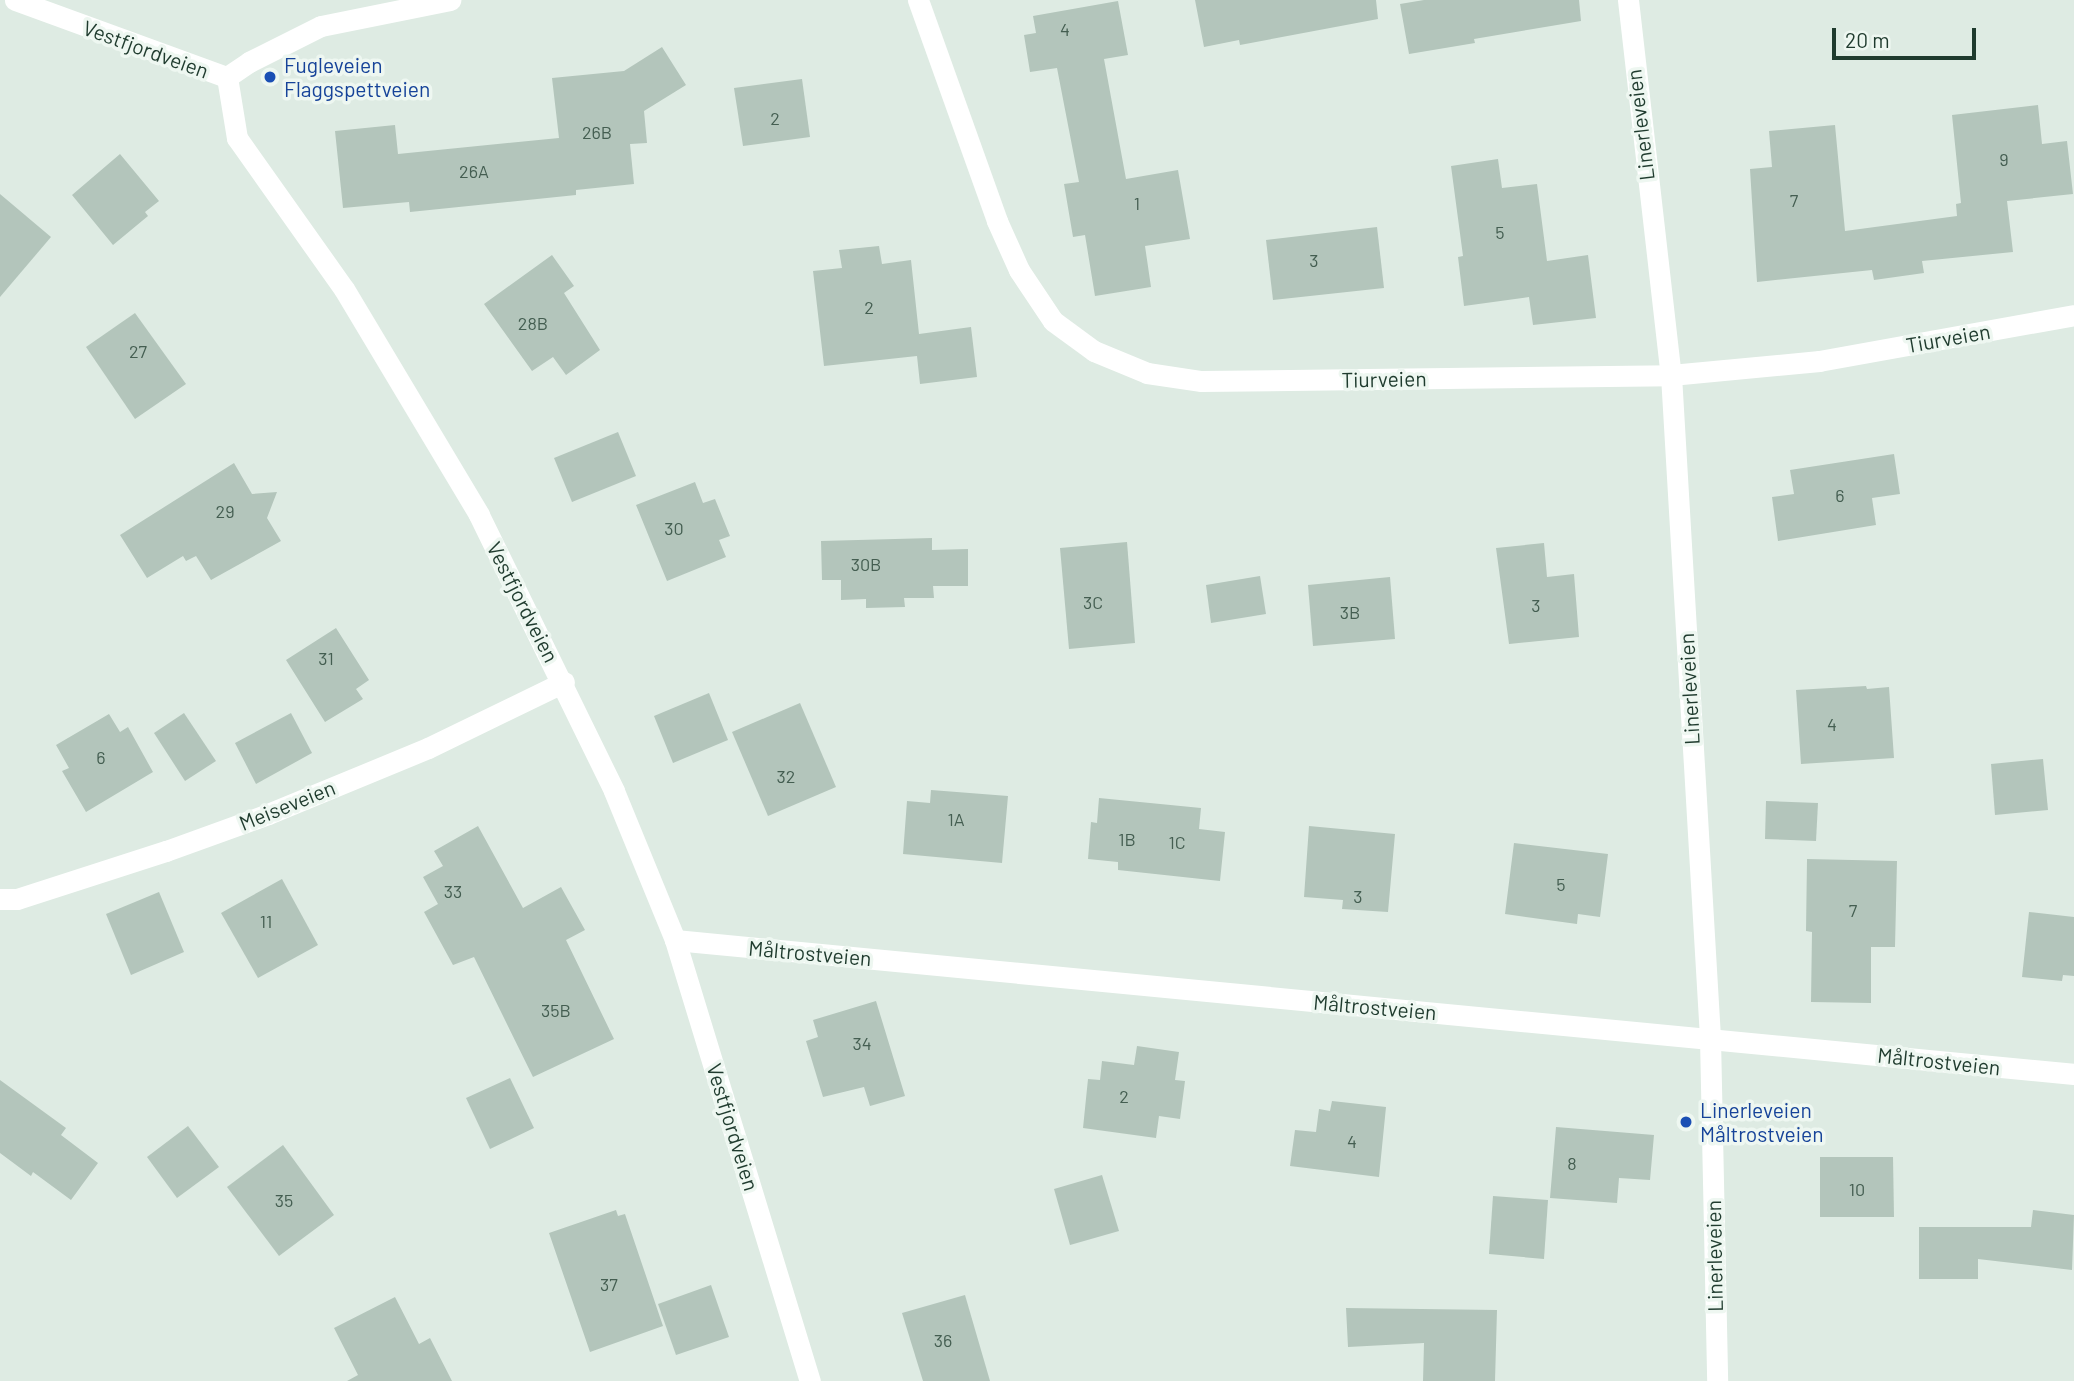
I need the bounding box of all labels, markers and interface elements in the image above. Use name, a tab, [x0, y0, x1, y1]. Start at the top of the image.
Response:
scale bar	[1836, 14, 1980, 58]
street label: Vestfjordveien	[80, 15, 212, 83]
house number: 4	[1060, 18, 1070, 40]
text: 20 m	[1845, 27, 1890, 52]
place label: Fugleveien Flaggspettveien	[284, 52, 430, 102]
street label: Linerleveien	[1621, 68, 1659, 182]
marker: Fugleveien Flaggspettveien	[262, 69, 278, 85]
house number: 2	[770, 107, 780, 129]
house number: 26B	[582, 121, 612, 143]
house number: 9	[1999, 148, 2009, 170]
house number: 26A	[459, 160, 489, 182]
house number: 7	[1790, 189, 1798, 211]
house number: 1	[1134, 192, 1140, 214]
house number: 5	[1495, 221, 1505, 243]
house number: 3	[1309, 249, 1319, 271]
house number: 2	[864, 296, 874, 318]
house number: 28B	[518, 312, 548, 334]
street label: Tiurveien	[1904, 318, 1992, 358]
house number: 27	[129, 340, 147, 362]
street label: Tiurveien	[1341, 366, 1427, 392]
house number: 6	[1835, 484, 1845, 506]
house number: 29	[215, 500, 235, 522]
house number: 30	[664, 517, 684, 539]
street label: Vestfjordveien	[482, 538, 564, 666]
house number: 30B	[851, 553, 881, 575]
house number: 3C	[1083, 591, 1103, 613]
house number: 3	[1531, 594, 1541, 616]
house number: 3B	[1340, 601, 1360, 623]
street label: Linerleveien	[1673, 633, 1705, 745]
house number: 31	[318, 647, 334, 669]
house number: 4	[1827, 713, 1837, 735]
house number: 6	[96, 746, 106, 768]
house number: 32	[777, 765, 795, 787]
street label: Meiseveien	[235, 774, 339, 836]
house number: 1A	[947, 808, 965, 830]
house number: 1B	[1118, 828, 1136, 850]
house number: 1C	[1168, 831, 1186, 853]
house number: 5	[1556, 873, 1566, 895]
house number: 33	[444, 880, 462, 902]
house number: 3	[1353, 885, 1363, 907]
house number: 7	[1849, 899, 1857, 921]
house number: 11	[260, 910, 272, 932]
street label: Måltrostveien	[747, 935, 873, 971]
street label: Måltrostveien	[1312, 989, 1438, 1025]
house number: 35B	[541, 999, 571, 1021]
house number: 34	[852, 1032, 872, 1054]
street label: Måltrostveien	[1876, 1042, 2002, 1080]
street label: Vestfjordveien	[702, 1060, 764, 1194]
house number: 2	[1119, 1085, 1129, 1107]
place label: Linerleveien Måltrostveien	[1700, 1097, 1824, 1147]
marker: Linerleveien Måltrostveien	[1678, 1114, 1694, 1130]
house number: 4	[1347, 1130, 1357, 1152]
house number: 8	[1567, 1152, 1577, 1174]
house number: 10	[1849, 1178, 1865, 1200]
house number: 35	[275, 1189, 293, 1211]
street label: Linerleveien	[1700, 1200, 1728, 1312]
house number: 37	[600, 1273, 618, 1295]
house number: 36	[934, 1329, 952, 1351]

